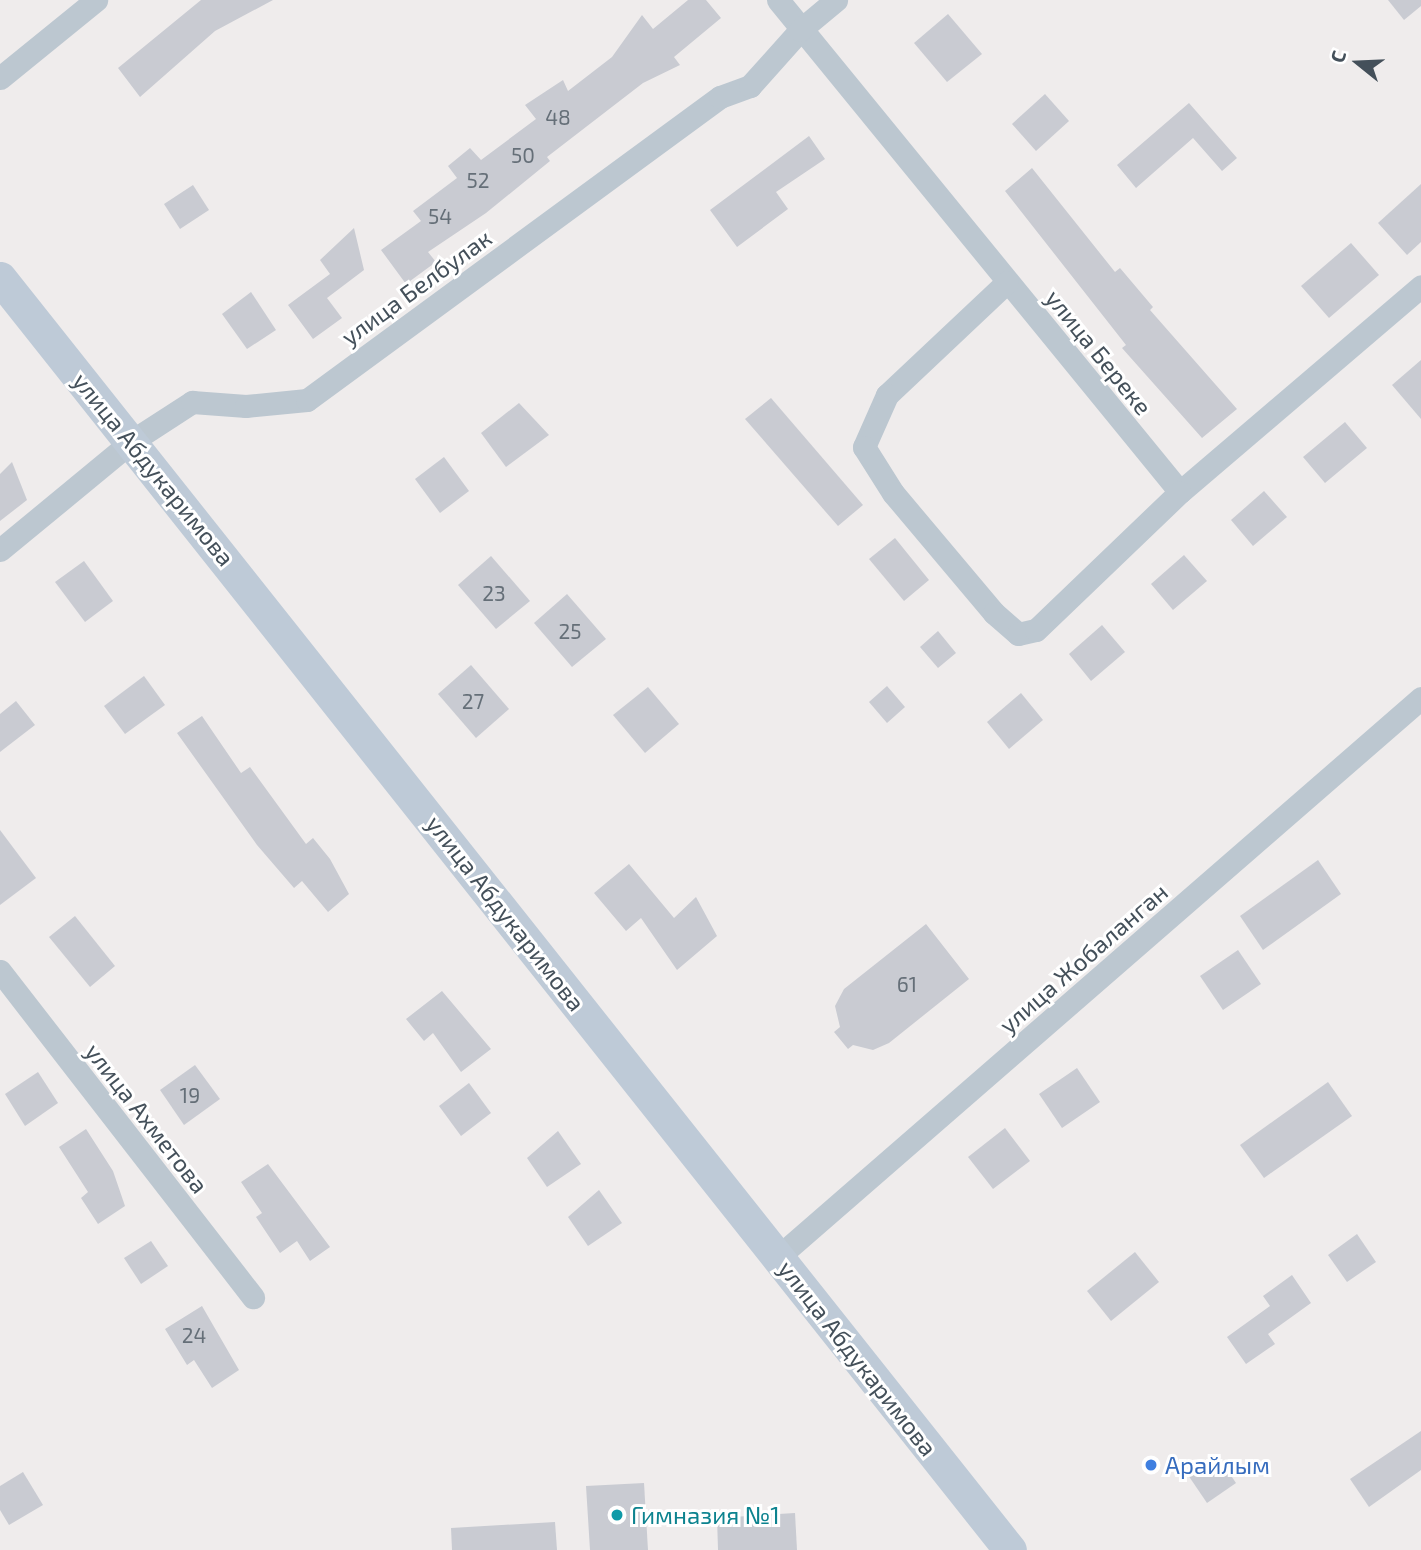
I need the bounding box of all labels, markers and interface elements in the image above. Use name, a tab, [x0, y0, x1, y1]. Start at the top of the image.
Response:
north arrow	[1323, 28, 1393, 98]
text: С	[1325, 47, 1350, 65]
house number: 48	[545, 104, 571, 130]
house number: 50	[511, 142, 535, 168]
house number: 52	[466, 167, 490, 193]
house number: 54	[428, 203, 452, 229]
street label: улица Белбулак	[335, 223, 497, 351]
street label: улица Береке	[1040, 284, 1158, 420]
street label: улица Абдукаримова	[67, 367, 241, 571]
house number: 23	[482, 580, 506, 606]
house number: 25	[558, 618, 582, 644]
house number: 27	[462, 688, 484, 714]
street label: улица Абдукаримова	[421, 810, 591, 1016]
street label: улица Жобаланган	[993, 877, 1173, 1039]
house number: 61	[897, 971, 917, 997]
street label: улица Ахметова	[80, 1037, 214, 1199]
house number: 19	[180, 1082, 200, 1108]
street label: улица Абдукаримова	[773, 1255, 943, 1461]
house number: 24	[182, 1322, 206, 1348]
place label: Арайлым	[1165, 1451, 1270, 1479]
marker: Арайлым	[1143, 1457, 1159, 1473]
place label: Гимназия №1	[631, 1501, 780, 1529]
marker: Гимназия №1	[609, 1507, 625, 1523]

